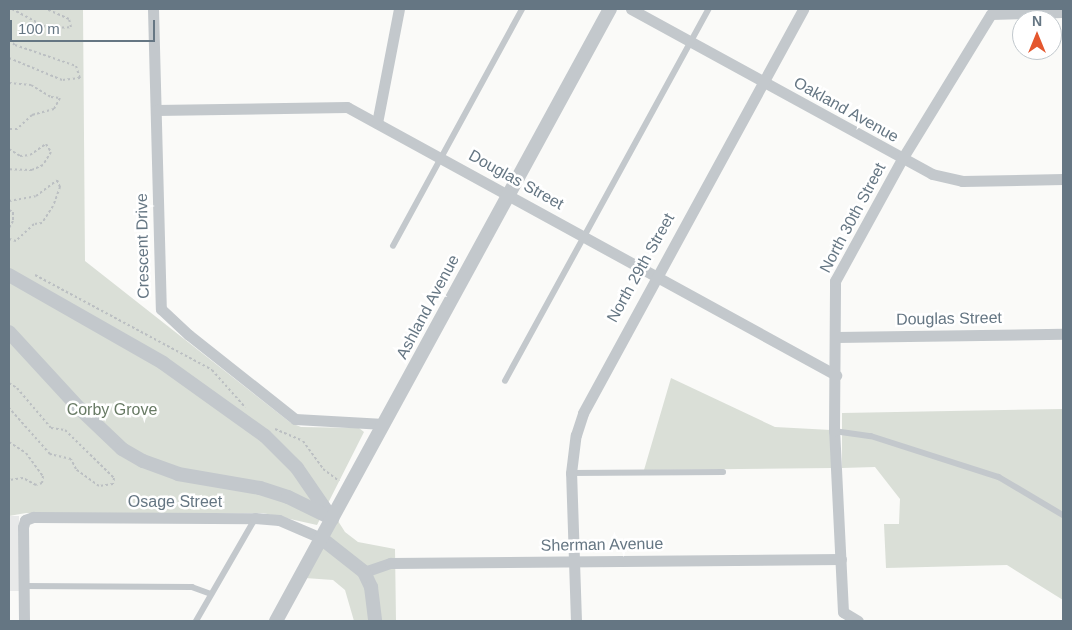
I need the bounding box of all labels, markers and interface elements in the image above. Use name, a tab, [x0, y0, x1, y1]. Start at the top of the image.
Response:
scale bar	[12, 10, 158, 42]
north arrow	[1012, 10, 1062, 60]
text: N	[1032, 13, 1042, 29]
text: 100 m	[18, 20, 60, 37]
street label: Oakland Avenue	[790, 73, 902, 147]
street label: Douglas Street	[465, 146, 567, 214]
street label: North 30th Street	[816, 160, 890, 276]
street label: Crescent Drive	[132, 193, 154, 299]
street label: North 29th Street	[603, 210, 679, 326]
street label: Ashland Avenue	[392, 251, 464, 363]
street label: Douglas Street	[896, 308, 1002, 330]
park label: Corby Grove	[67, 400, 157, 420]
street label: Osage Street	[128, 492, 222, 512]
street label: Sherman Avenue	[540, 534, 664, 556]

